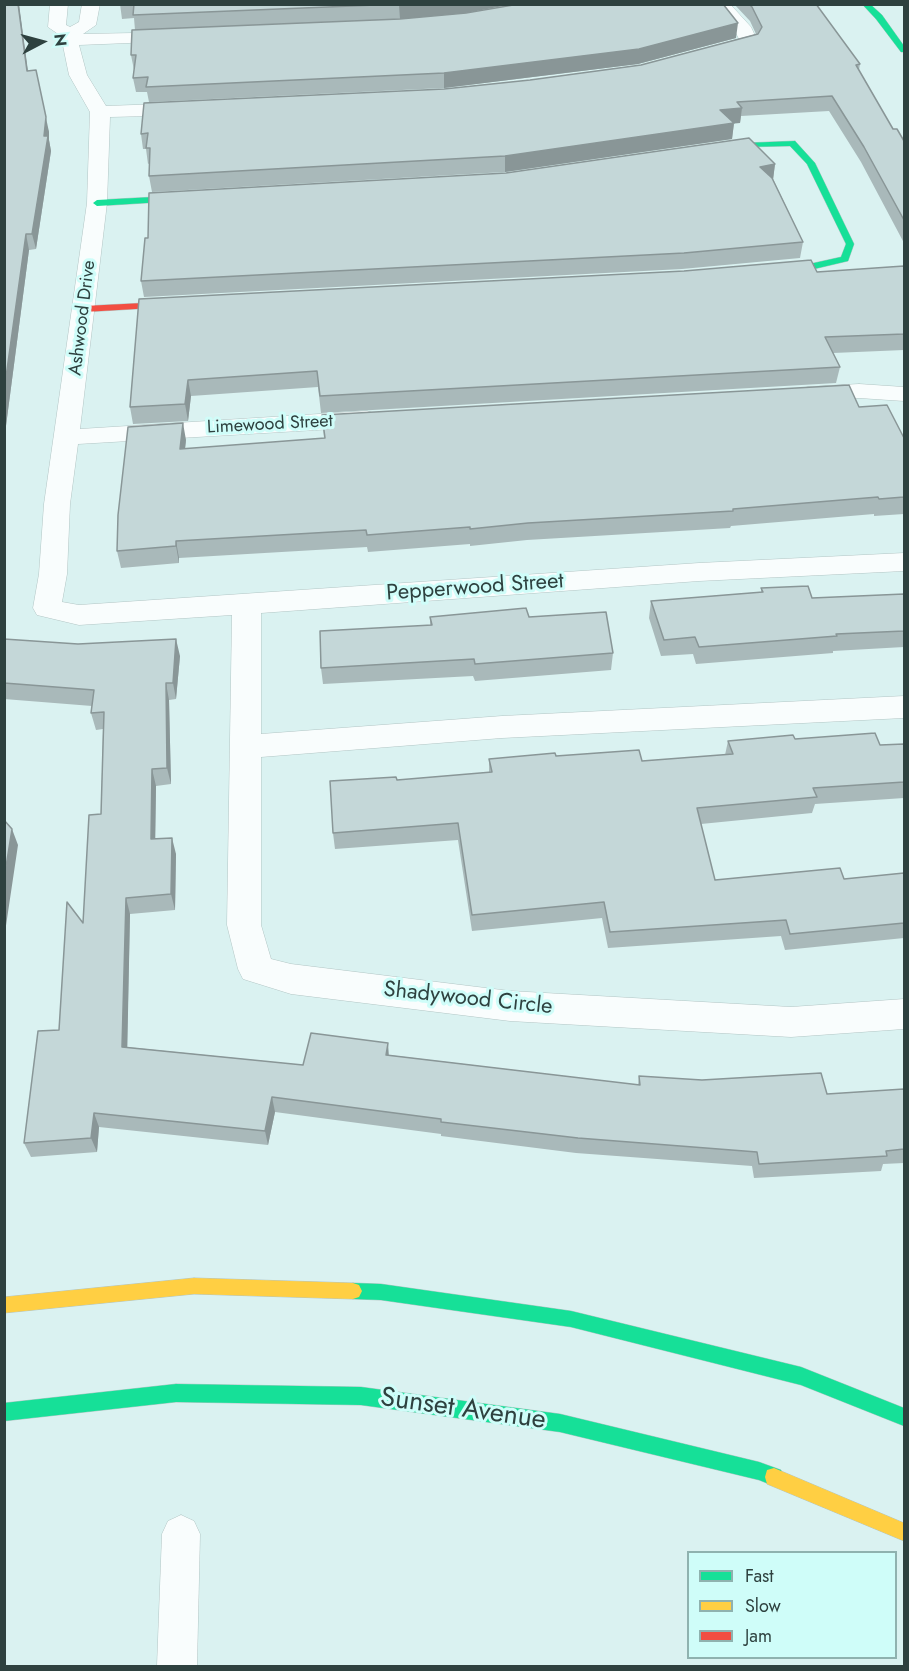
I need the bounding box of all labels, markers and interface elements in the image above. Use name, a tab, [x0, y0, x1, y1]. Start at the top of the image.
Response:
north arrow	[12, 12, 72, 72]
text: N	[48, 33, 73, 48]
street label: Ashwood Drive	[65, 259, 101, 377]
street label: Limewood Street	[206, 411, 334, 439]
street label: Pepperwood Street	[385, 569, 565, 607]
street label: Shadywood Circle	[382, 977, 554, 1021]
street label: Sunset Avenue	[378, 1382, 548, 1438]
legend	[687, 1551, 897, 1659]
text: Fast	[745, 1563, 774, 1589]
text: Slow	[745, 1593, 781, 1619]
text: Jam	[745, 1623, 772, 1649]

